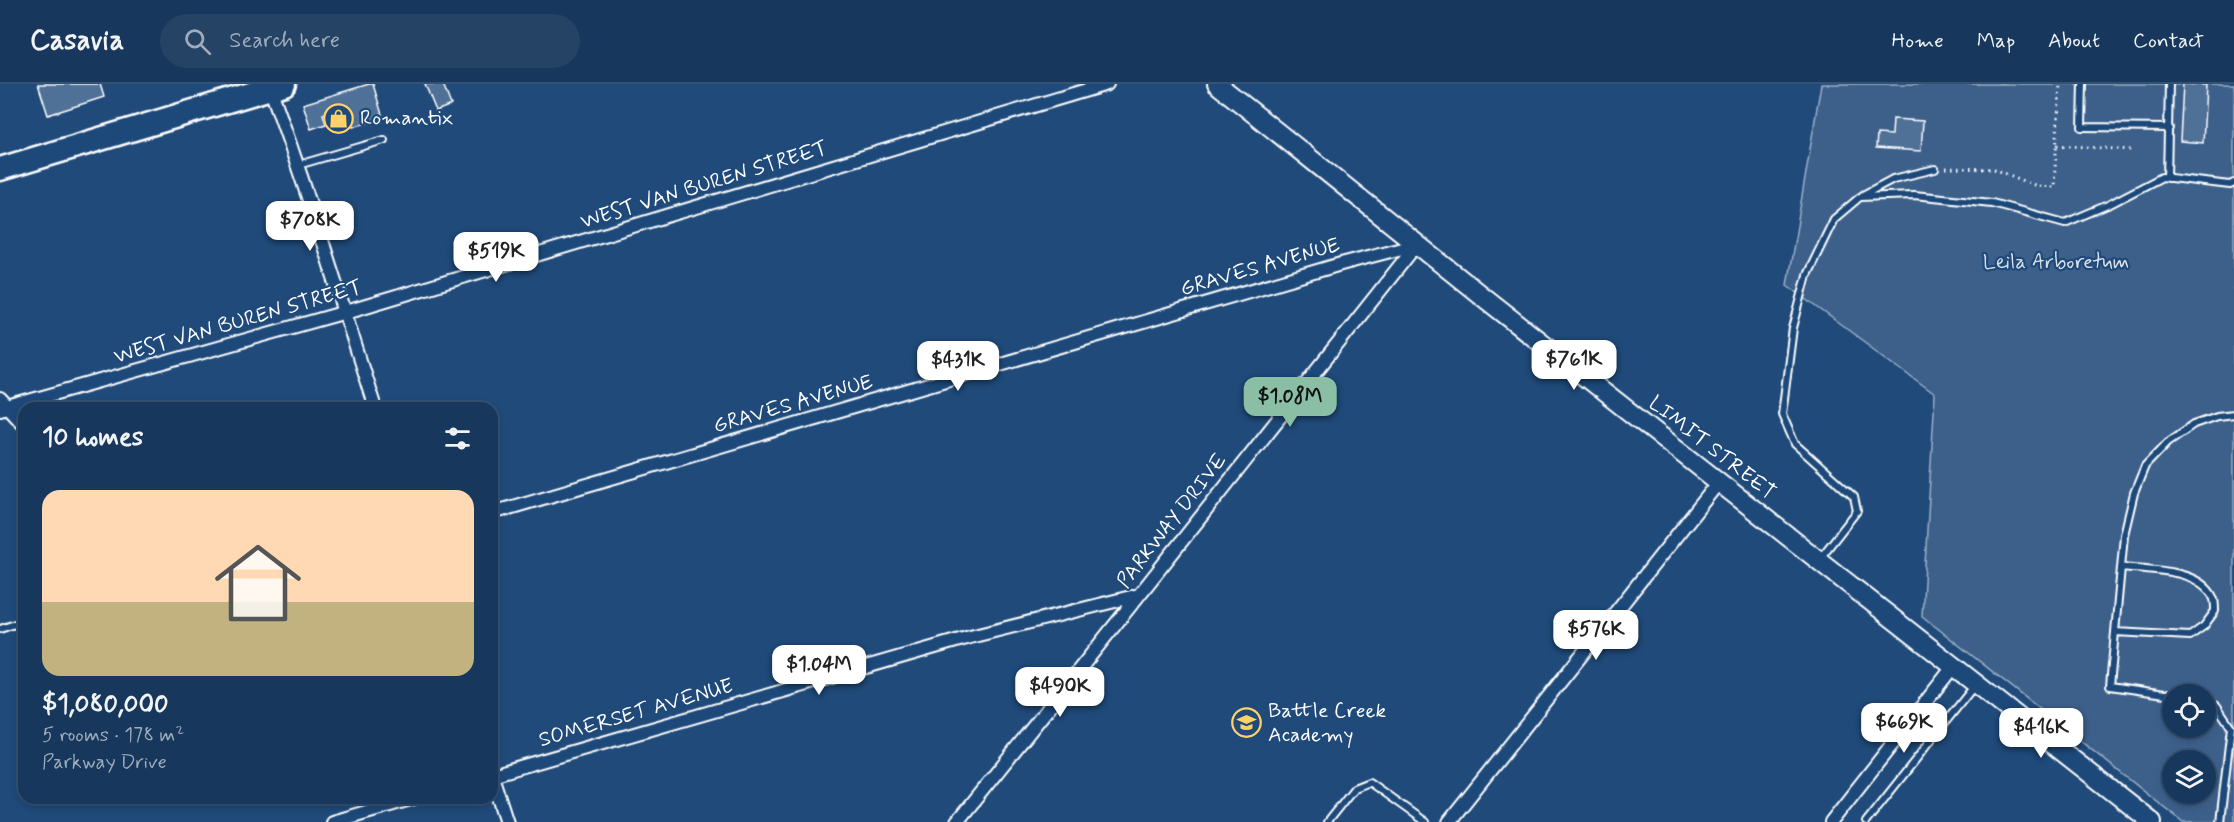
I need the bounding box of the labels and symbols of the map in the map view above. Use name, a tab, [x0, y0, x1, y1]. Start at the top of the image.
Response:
shop icon: Romantix	[323, 102, 355, 134]
place label: Romantix	[360, 104, 453, 132]
street label: WEST VAN BUREN STREET	[577, 134, 831, 236]
pin: $708K	[268, 201, 352, 252]
street label: GRAVES AVENUE	[1177, 231, 1343, 303]
pin: $519K	[454, 232, 538, 283]
park label: Leila Arboretum	[1983, 248, 2129, 276]
street label: WEST VAN BUREN STREET	[111, 273, 365, 371]
pin: $761K	[1532, 340, 1616, 391]
pin: $431K	[916, 341, 1000, 392]
street label: GRAVES AVENUE	[710, 368, 876, 440]
pin: $1.08M	[1241, 377, 1339, 428]
street label: LIMIT STREET	[1643, 389, 1781, 507]
street label: PARKWAY DRIVE	[1110, 448, 1234, 594]
pin: $576K	[1554, 610, 1638, 661]
pin: $1.04M	[770, 645, 868, 696]
pin: $490K	[1018, 667, 1102, 718]
street label: SOMERSET AVENUE	[536, 672, 736, 754]
place label: Battle Creek Academy	[1268, 697, 1386, 749]
pin: $669K	[1862, 703, 1946, 754]
school or university icon: Battle Creek Academy	[1231, 707, 1263, 739]
pin: $416K	[1999, 708, 2083, 759]

